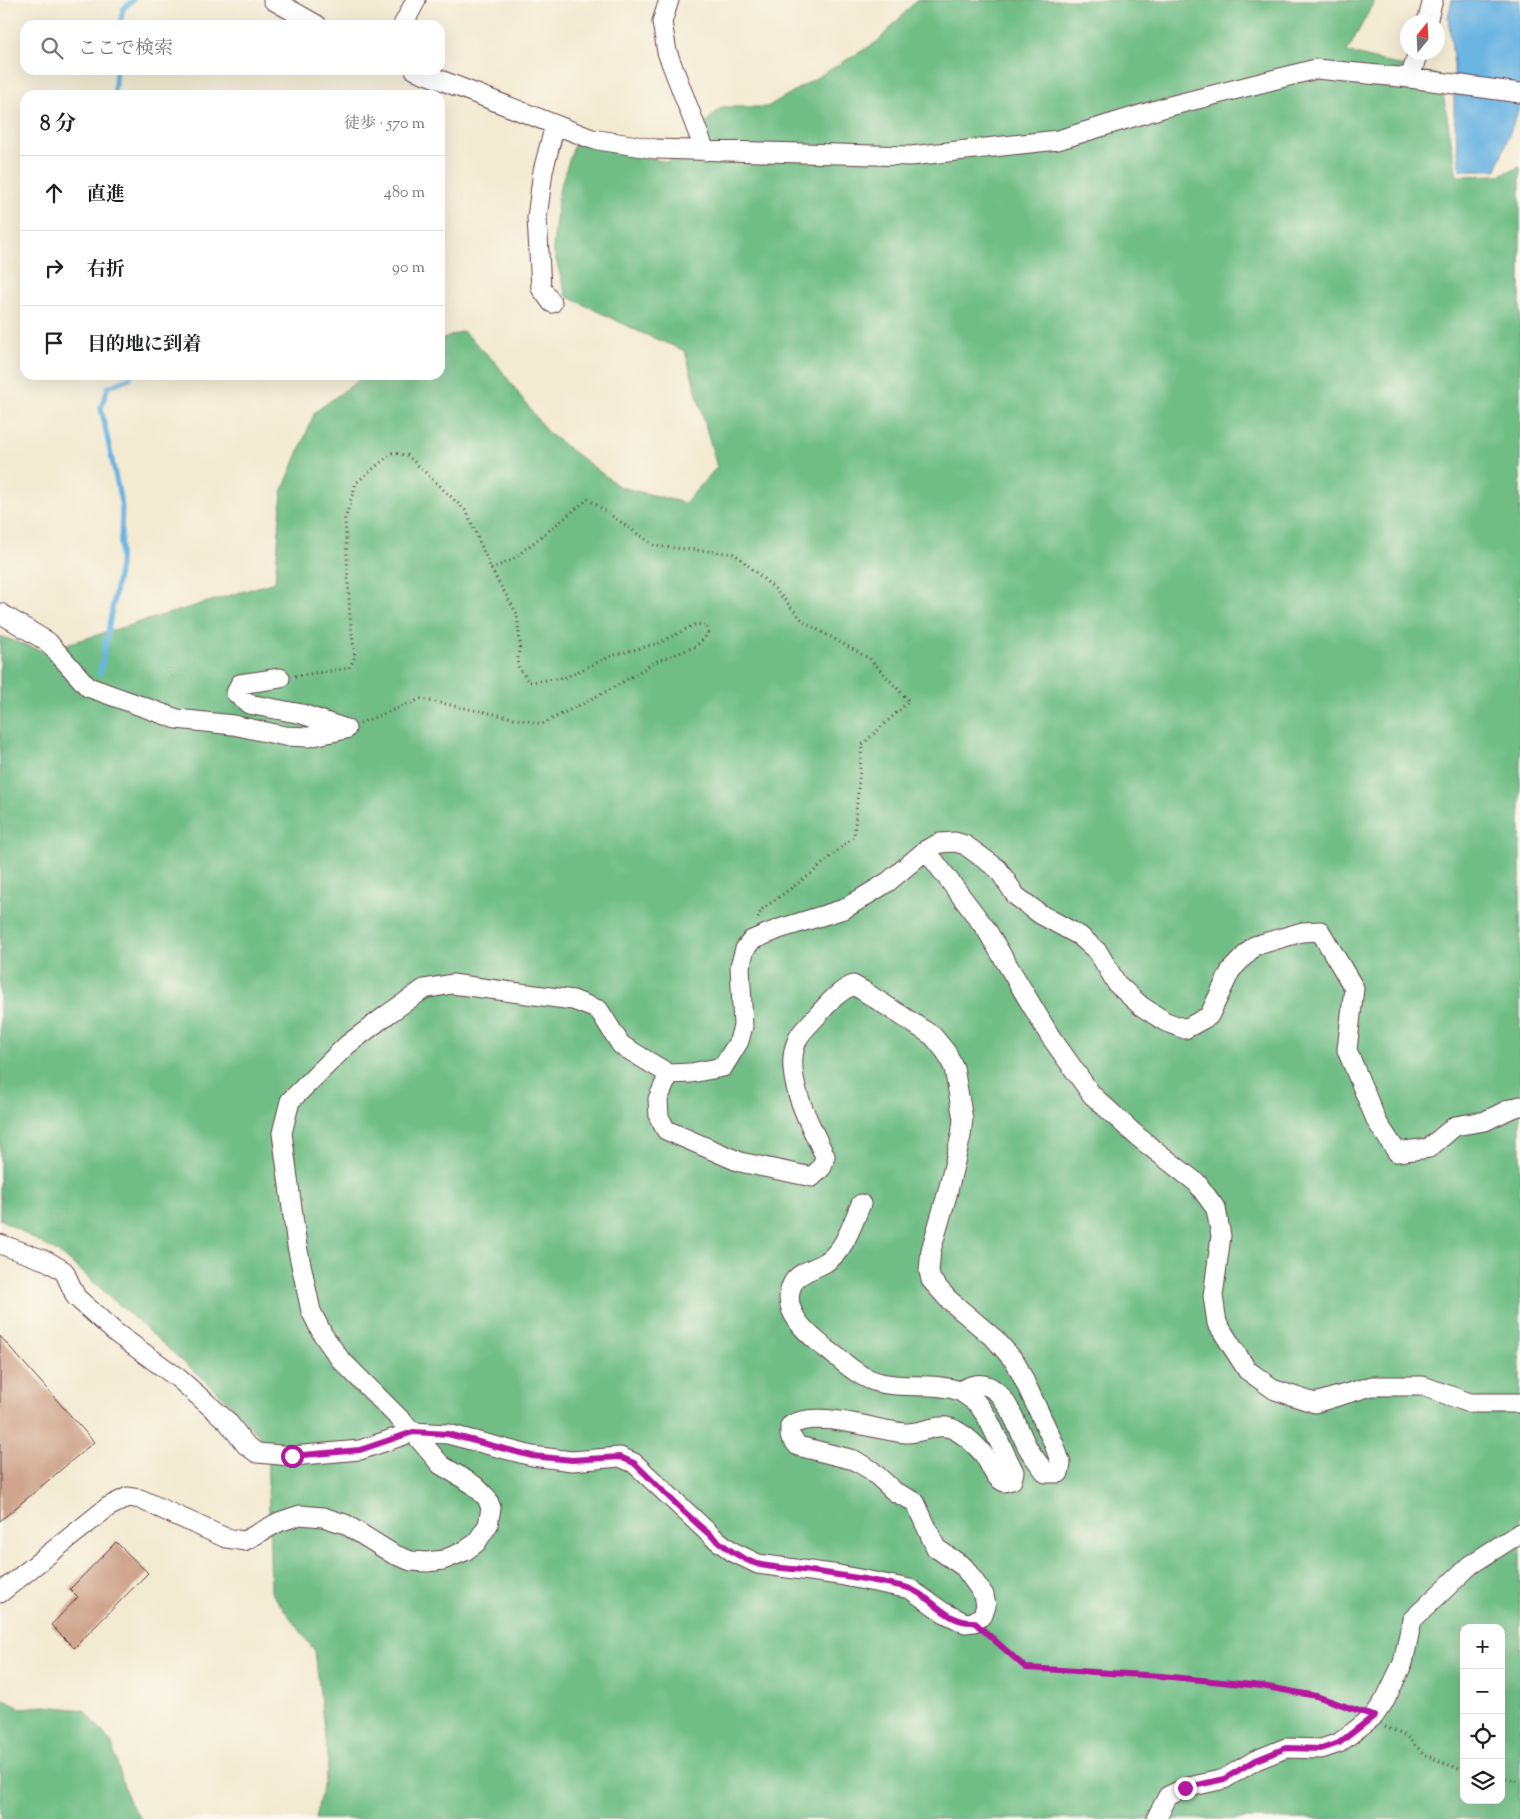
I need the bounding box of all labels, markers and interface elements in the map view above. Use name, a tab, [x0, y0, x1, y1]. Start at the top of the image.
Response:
north arrow	[1400, 15, 1445, 60]
search box	[20, 20, 445, 75]
icon: search	[38, 34, 66, 62]
text: ここで検索	[78, 36, 173, 63]
text: 8 分	[40, 110, 76, 140]
text: 徒歩 · 570 m	[344, 113, 425, 136]
icon: ahead	[40, 179, 68, 207]
text: 直進	[87, 182, 125, 209]
text: 480 m	[384, 182, 425, 205]
icon: right	[40, 254, 68, 282]
text: 右折	[87, 257, 125, 284]
text: 90 m	[392, 257, 425, 280]
icon: arrive	[40, 329, 68, 357]
text: 目的地に到着	[87, 332, 201, 359]
route start	[281, 1445, 304, 1468]
map controls	[1460, 1624, 1505, 1804]
button: +	[1460, 1624, 1505, 1669]
button: −	[1460, 1669, 1505, 1714]
button: locate	[1460, 1714, 1505, 1759]
button: layers	[1460, 1759, 1505, 1804]
route end	[1174, 1777, 1197, 1800]

